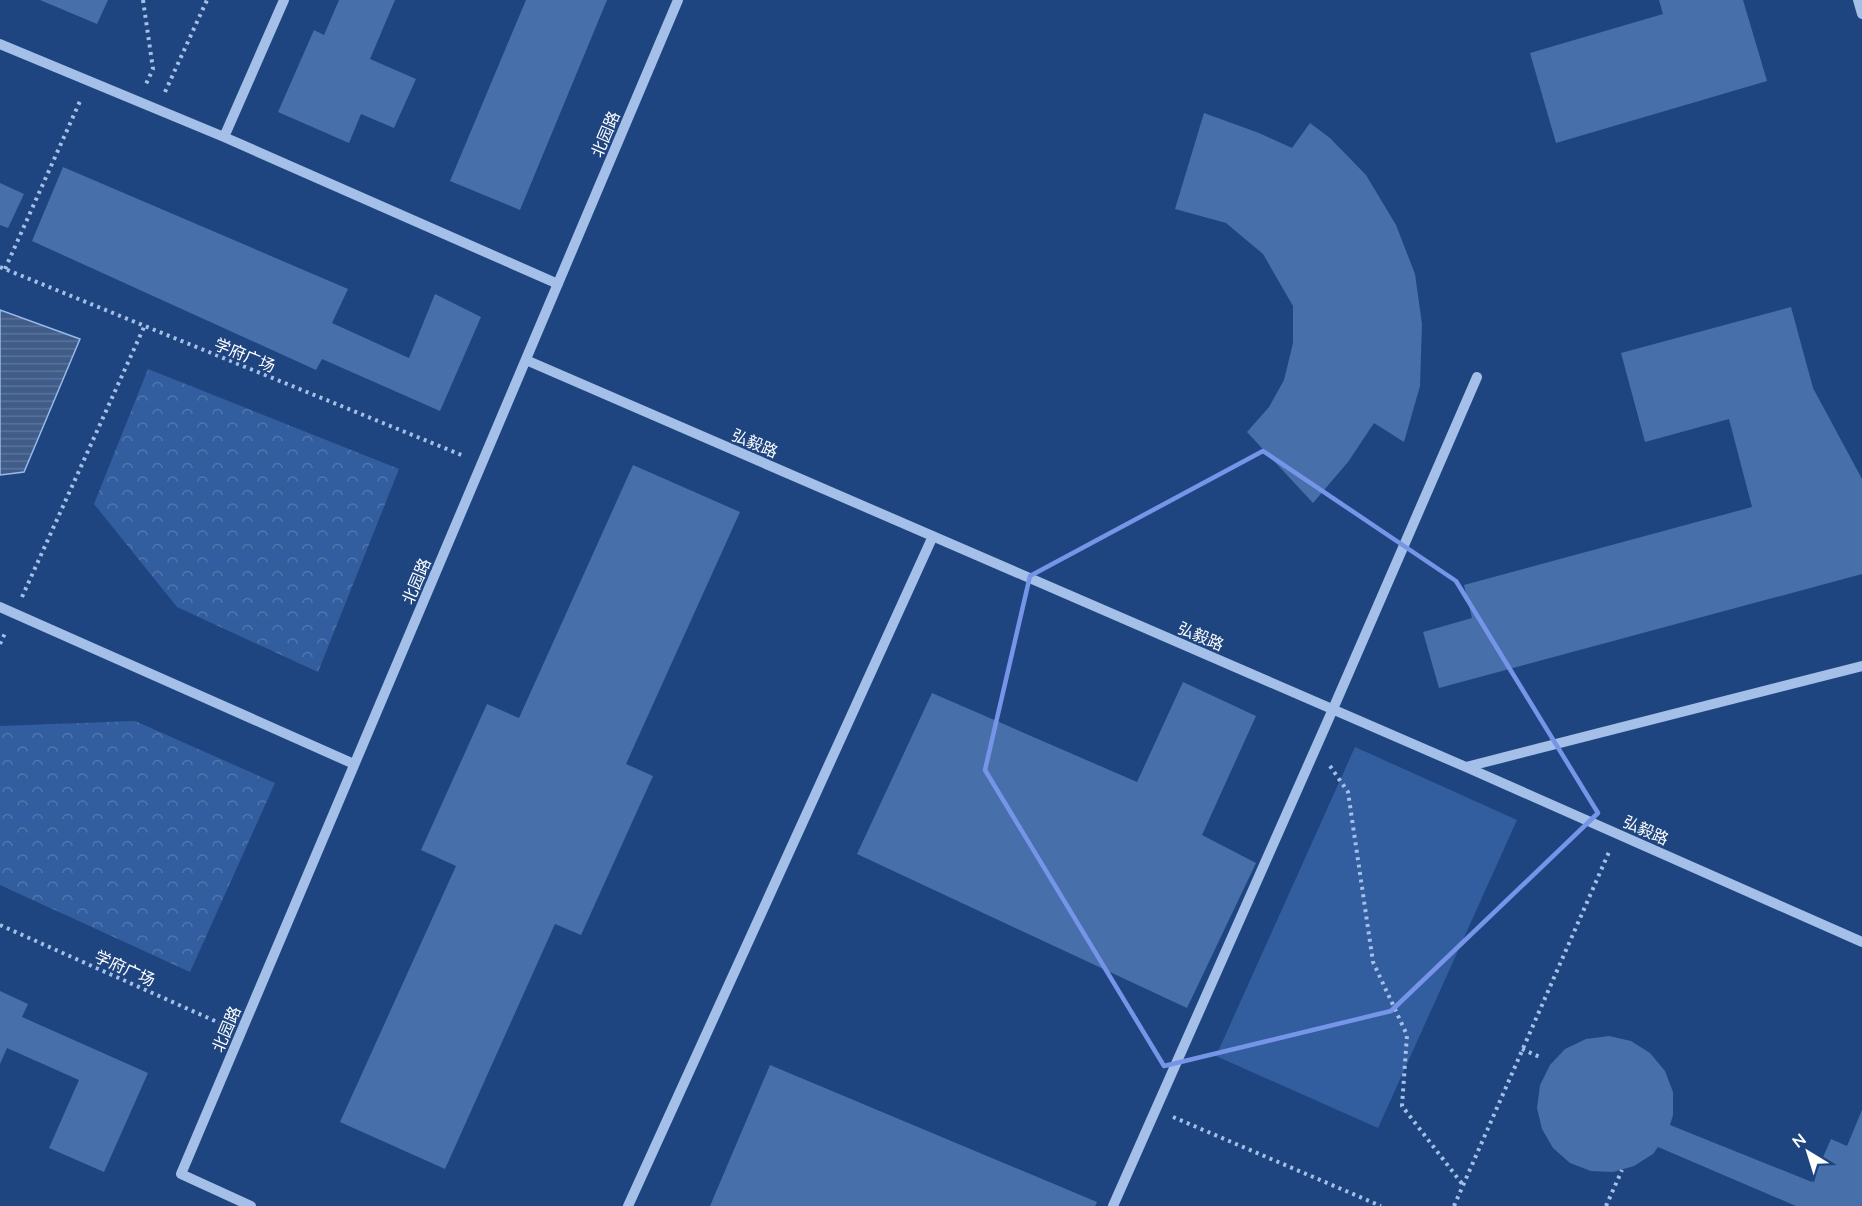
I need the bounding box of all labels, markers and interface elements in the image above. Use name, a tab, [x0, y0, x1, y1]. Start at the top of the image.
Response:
street label: 北园路	[586, 108, 624, 160]
street label: 学府广场	[212, 334, 278, 376]
street label: 弘毅路	[729, 424, 781, 462]
street label: 北园路	[397, 555, 435, 607]
street label: 弘毅路	[1175, 617, 1227, 655]
street label: 弘毅路	[1620, 811, 1672, 849]
street label: 学府广场	[92, 946, 158, 990]
street label: 北园路	[207, 1003, 245, 1055]
north arrow	[1778, 1122, 1838, 1182]
text: N	[1788, 1129, 1810, 1152]

